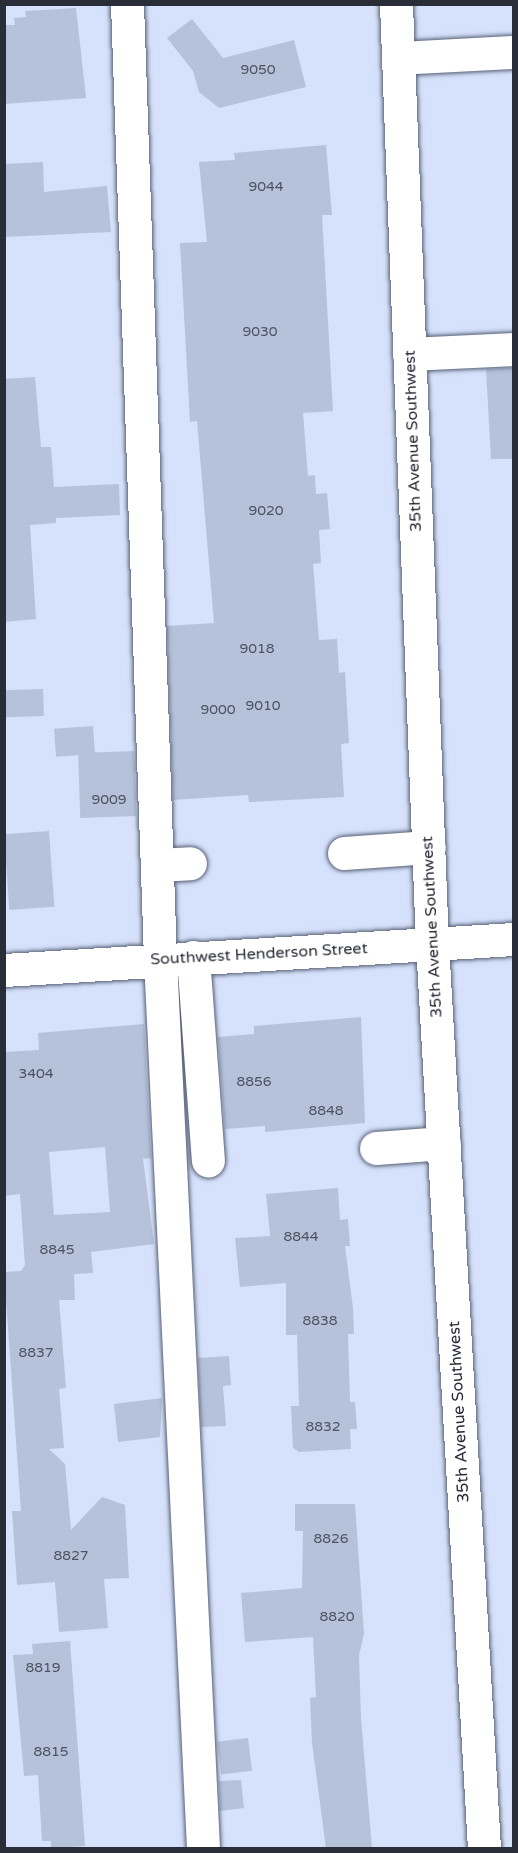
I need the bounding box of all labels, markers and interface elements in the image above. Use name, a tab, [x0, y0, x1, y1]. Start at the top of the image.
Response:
house number: 9050	[240, 62, 276, 78]
house number: 9044	[248, 179, 284, 195]
house number: 9030	[242, 324, 278, 340]
street label: 35th Avenue Southwest	[400, 350, 426, 532]
house number: 9020	[248, 503, 284, 519]
house number: 9018	[239, 641, 275, 657]
house number: 9010	[245, 698, 281, 714]
house number: 9000	[200, 702, 236, 718]
house number: 9009	[91, 792, 127, 808]
street label: 35th Avenue Southwest	[418, 836, 446, 1018]
street label: Southwest Henderson Street	[150, 939, 368, 969]
house number: 3404	[18, 1066, 54, 1082]
house number: 8856	[236, 1074, 272, 1090]
house number: 8848	[308, 1103, 344, 1119]
house number: 8844	[283, 1229, 319, 1245]
house number: 8845	[39, 1242, 75, 1258]
house number: 8838	[302, 1313, 338, 1329]
street label: 35th Avenue Southwest	[445, 1321, 473, 1503]
house number: 8837	[18, 1345, 54, 1361]
house number: 8832	[305, 1419, 341, 1435]
house number: 8826	[313, 1531, 349, 1547]
house number: 8827	[53, 1548, 89, 1564]
house number: 8820	[319, 1609, 355, 1625]
house number: 8819	[25, 1660, 61, 1676]
house number: 8815	[33, 1744, 69, 1760]

